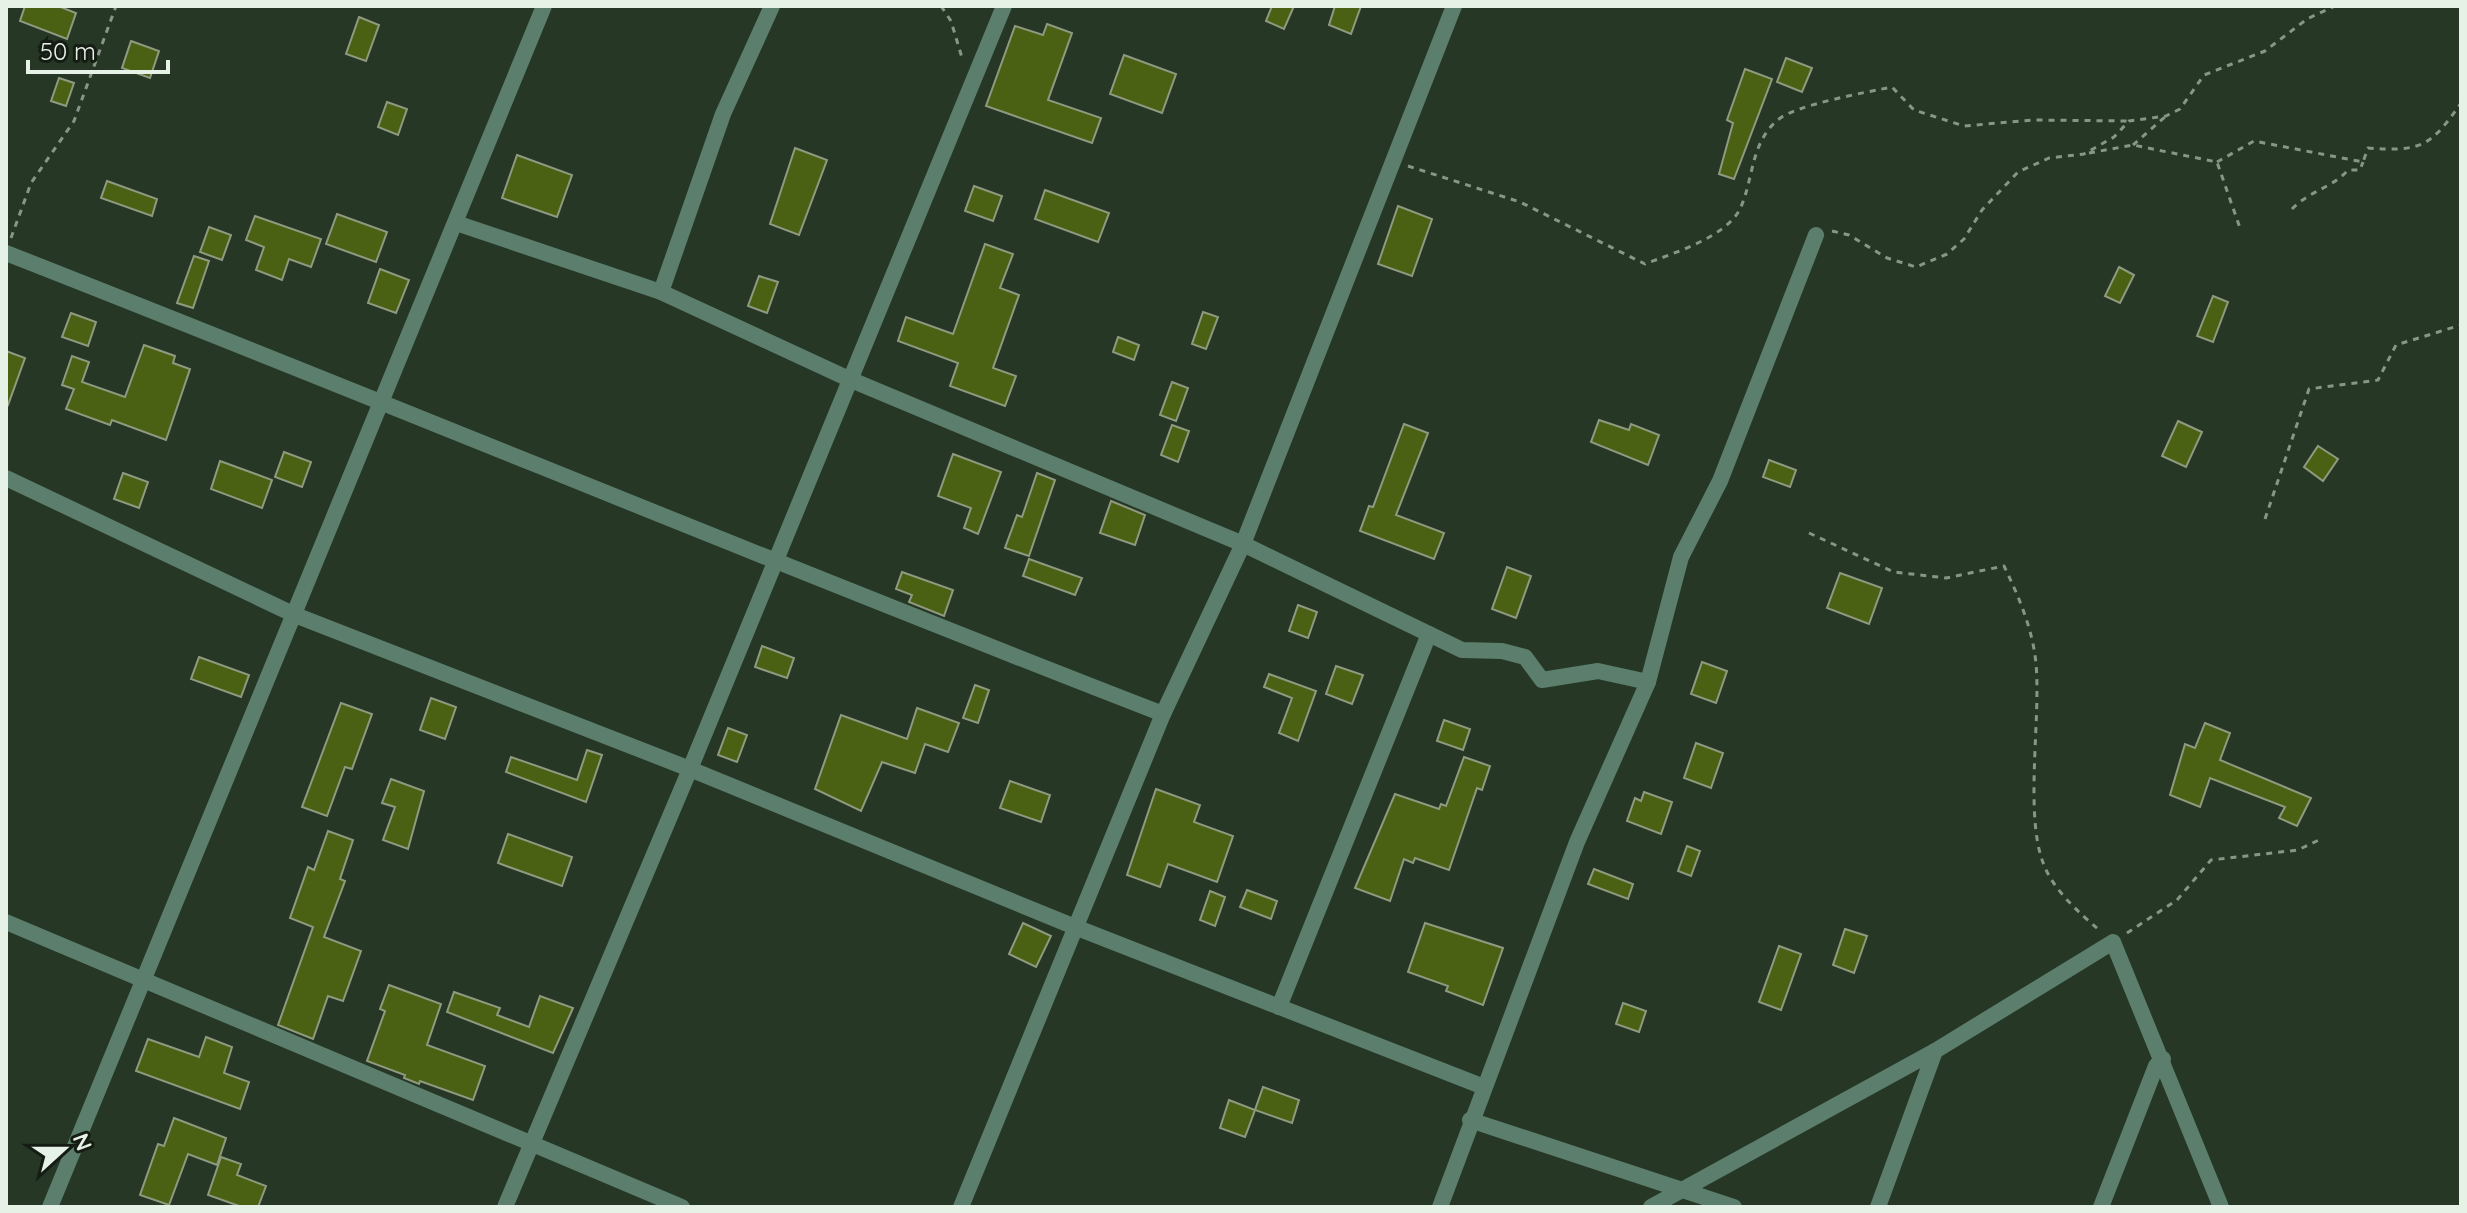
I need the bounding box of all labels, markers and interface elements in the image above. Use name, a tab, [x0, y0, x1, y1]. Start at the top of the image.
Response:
scale bar	[28, 24, 168, 74]
text: 50 m	[40, 36, 96, 66]
north arrow	[24, 1109, 104, 1189]
text: N	[67, 1129, 99, 1154]

